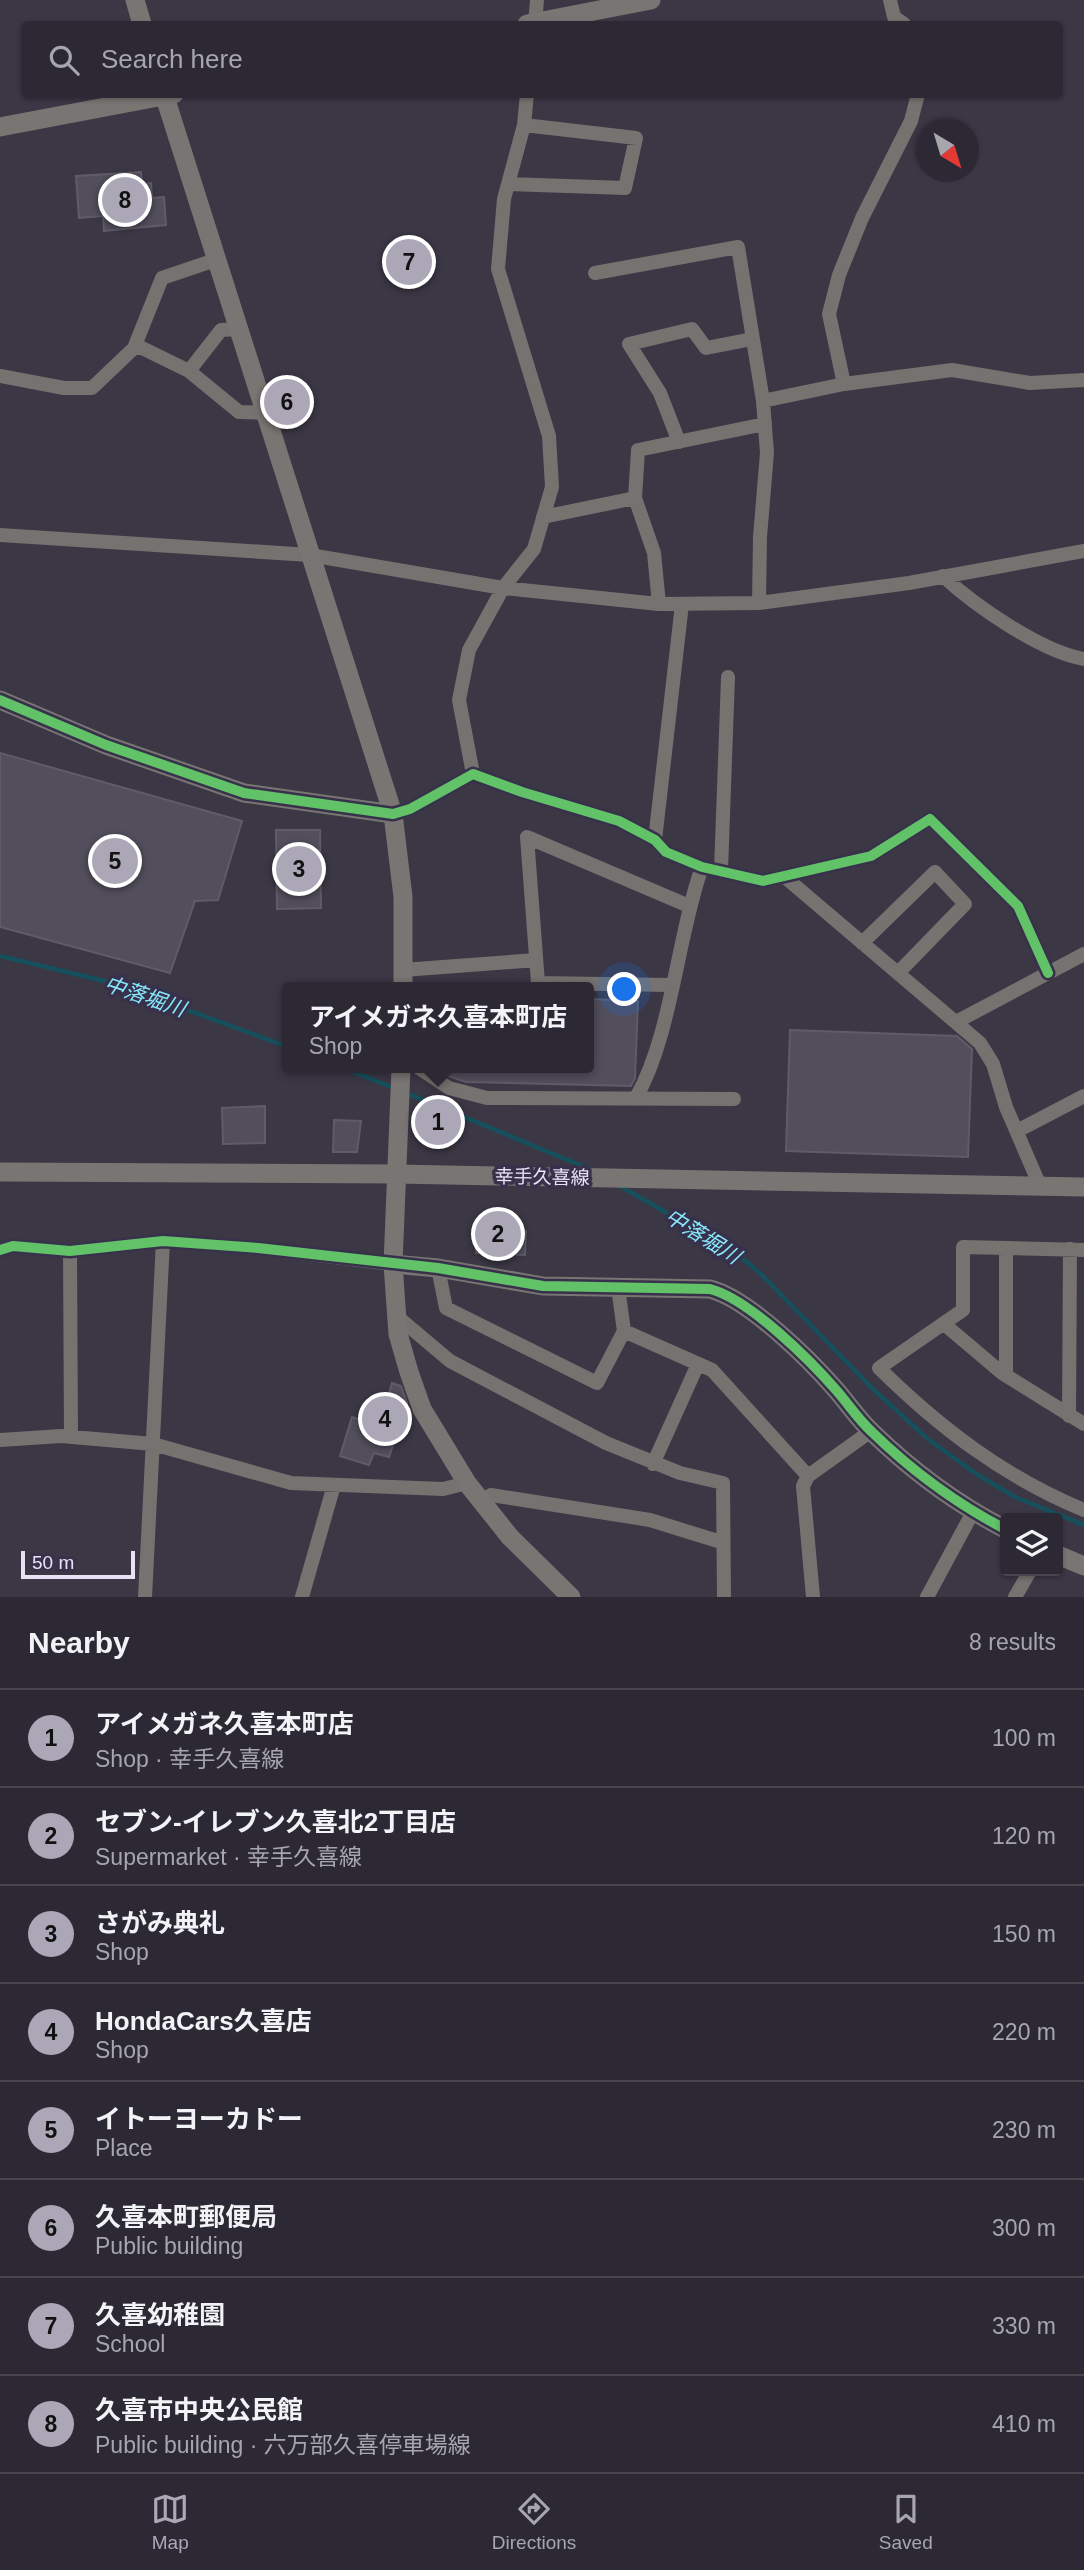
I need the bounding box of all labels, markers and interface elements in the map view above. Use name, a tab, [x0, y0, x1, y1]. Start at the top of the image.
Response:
search box	[21, 21, 1063, 98]
icon: search	[45, 41, 83, 79]
text: Search here	[101, 44, 243, 74]
north arrow	[916, 119, 979, 182]
pin: 8	[102, 174, 148, 226]
pin: 7	[386, 236, 432, 288]
pin: 6	[264, 376, 310, 428]
pin: 5	[92, 835, 138, 887]
pin: 3	[276, 843, 322, 895]
water label: 中落堀川	[102, 971, 190, 1021]
your location	[607, 972, 641, 1006]
popup	[282, 982, 594, 1073]
text: アイメガネ久喜本町店	[309, 1002, 567, 1032]
text: Shop	[309, 1033, 362, 1059]
pin: 1	[415, 1096, 461, 1148]
street label: 幸手久喜線	[494, 1166, 590, 1188]
water label: 中落堀川	[661, 1204, 746, 1269]
pin: 2	[475, 1208, 521, 1260]
pin: 4	[362, 1393, 408, 1445]
map controls	[1000, 1513, 1063, 1576]
button: layers	[1000, 1513, 1063, 1576]
scale bar	[21, 1548, 135, 1580]
text: 50 m	[32, 1552, 74, 1573]
text: Nearby	[28, 1626, 130, 1659]
text: 8 results	[969, 1629, 1056, 1655]
text: アイメガネ久喜本町店	[95, 1709, 354, 1739]
text: 1	[45, 1725, 57, 1751]
text: 100 m	[992, 1725, 1056, 1751]
text: Shop · 幸手久喜線	[95, 1746, 284, 1772]
text: セブン-イレブン久喜北2丁目店	[95, 1807, 456, 1837]
text: 2	[45, 1823, 57, 1849]
text: 120 m	[992, 1823, 1056, 1849]
text: Supermarket · 幸手久喜線	[95, 1844, 362, 1870]
text: さがみ典礼	[95, 1908, 225, 1938]
text: 3	[45, 1921, 57, 1947]
text: 150 m	[992, 1921, 1056, 1947]
text: Shop	[95, 1939, 149, 1965]
text: HondaCars久喜店	[95, 2006, 312, 2036]
text: 4	[45, 2019, 57, 2045]
text: 220 m	[992, 2019, 1056, 2045]
text: Shop	[95, 2037, 149, 2063]
text: イトーヨーカドー	[95, 2104, 303, 2134]
text: 5	[45, 2117, 57, 2143]
text: 230 m	[992, 2117, 1056, 2143]
text: Place	[95, 2135, 153, 2161]
text: 久喜本町郵便局	[95, 2202, 277, 2232]
text: 6	[45, 2215, 57, 2241]
text: 300 m	[992, 2215, 1056, 2241]
text: Public building	[95, 2233, 243, 2259]
text: 久喜幼稚園	[95, 2300, 225, 2330]
text: 7	[45, 2313, 57, 2339]
text: 330 m	[992, 2313, 1056, 2339]
text: School	[95, 2331, 165, 2357]
text: 久喜市中央公民館	[95, 2395, 303, 2425]
text: 8	[45, 2411, 57, 2437]
text: 410 m	[992, 2411, 1056, 2437]
text: Public building · 六万部久喜停車場線	[95, 2432, 471, 2458]
tab: Map	[151, 2490, 189, 2554]
tab: Directions	[492, 2490, 576, 2554]
tab: Saved	[879, 2490, 933, 2554]

